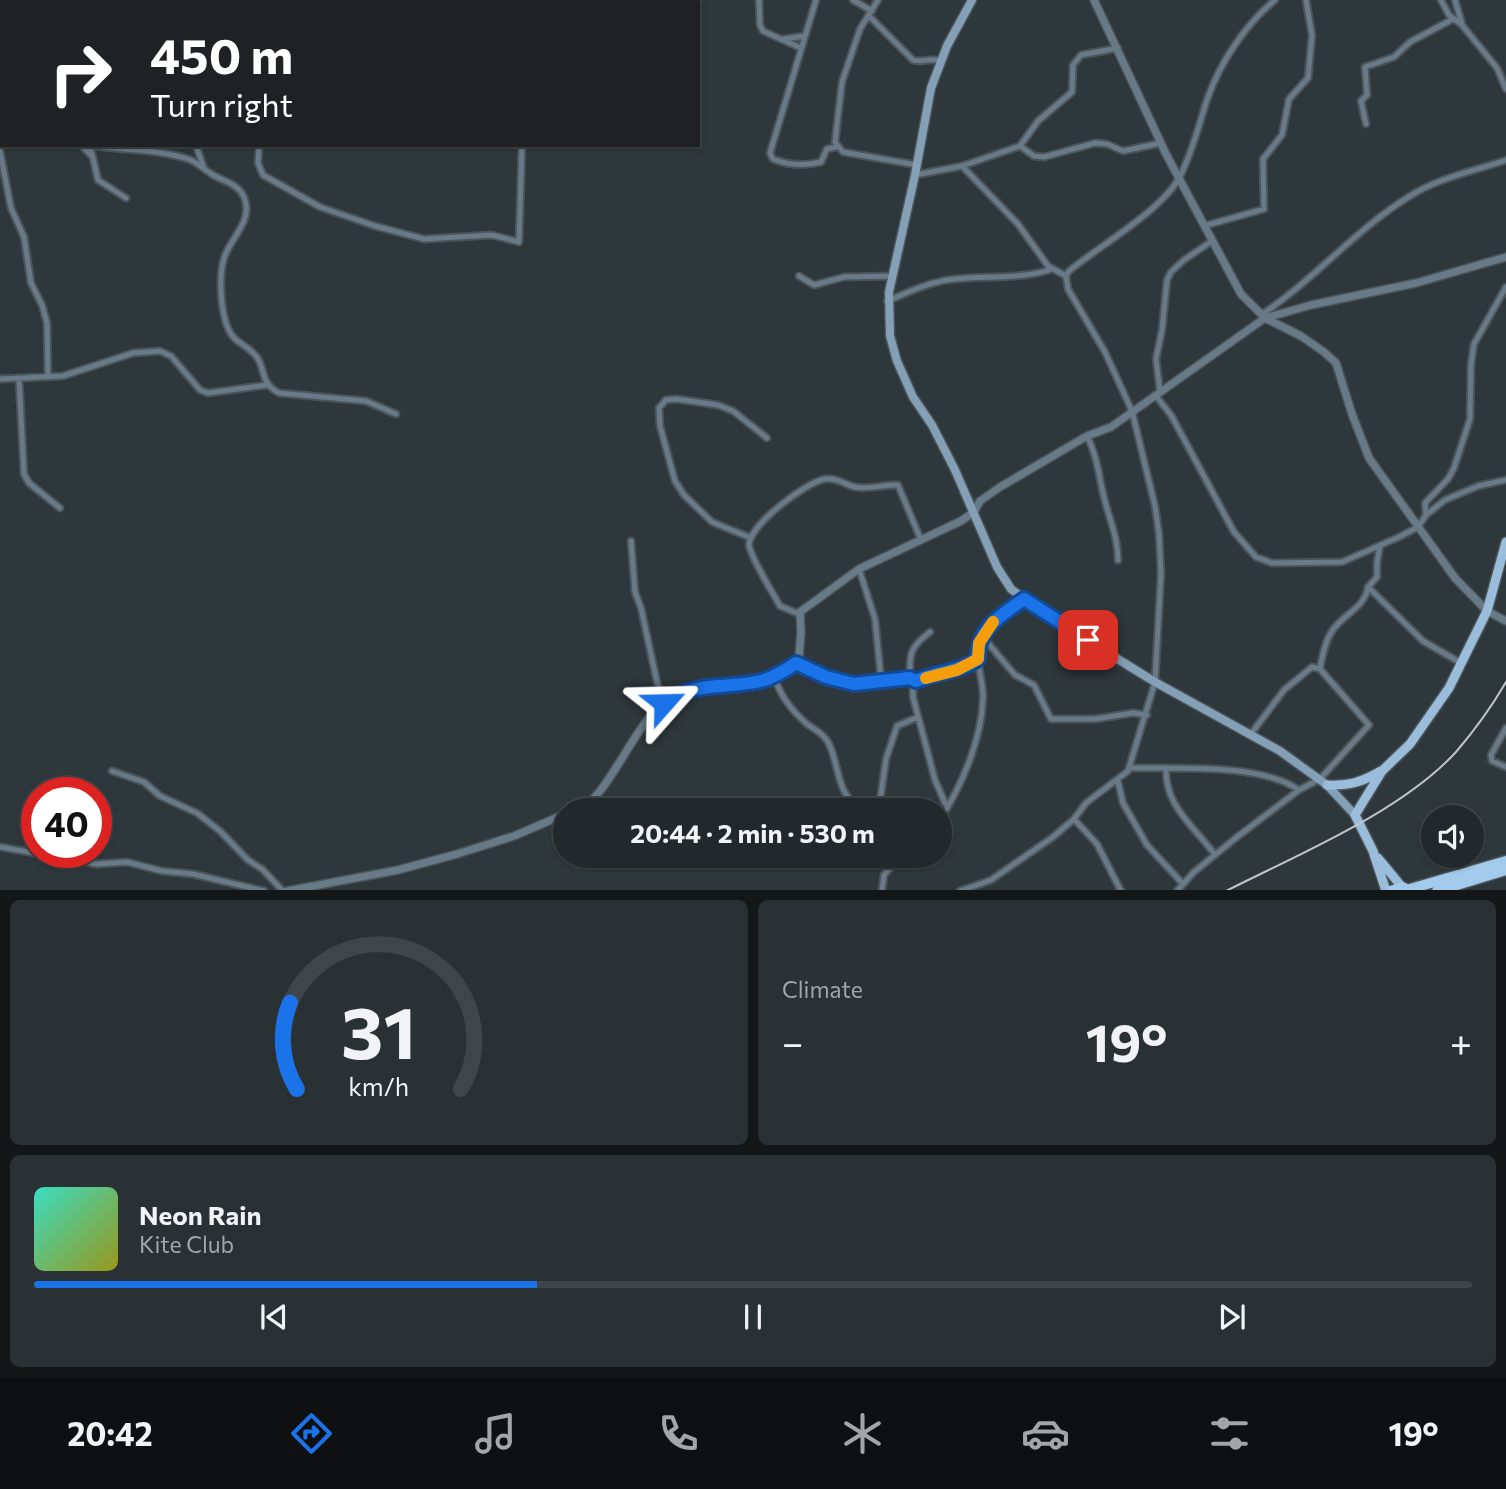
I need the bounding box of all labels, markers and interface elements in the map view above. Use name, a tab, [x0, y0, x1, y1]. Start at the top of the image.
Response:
text: 450 m	[150, 24, 293, 84]
icon: right	[35, 28, 126, 119]
text: Turn right	[150, 84, 293, 124]
pin	[1058, 610, 1118, 670]
icon: arrive	[1069, 621, 1107, 659]
position arrow	[627, 666, 701, 740]
speed limit sign: 40	[21, 777, 112, 868]
map controls	[1421, 805, 1484, 868]
button: sound	[1421, 805, 1484, 868]
text: 20:44 · 2 min · 530 m	[630, 817, 875, 848]
text: Climate	[782, 975, 863, 1003]
text: 31	[341, 985, 417, 1074]
text: 19°	[1086, 1009, 1167, 1073]
text: −	[782, 1018, 804, 1065]
text: +	[1450, 1018, 1472, 1065]
text: km/h	[349, 1070, 409, 1100]
text: Neon Rain	[139, 1199, 262, 1230]
text: Kite Club	[139, 1230, 234, 1258]
icon: previous	[255, 1298, 293, 1336]
icon: pause	[734, 1298, 772, 1336]
icon: next	[1213, 1298, 1251, 1336]
icon: directions	[287, 1409, 336, 1458]
icon: music	[471, 1409, 520, 1458]
icon: phone	[654, 1409, 703, 1458]
icon: climate	[838, 1409, 887, 1458]
icon: car	[1021, 1409, 1070, 1458]
icon: filters	[1205, 1409, 1254, 1458]
text: 20:42	[67, 1413, 153, 1453]
text: 19°	[1388, 1413, 1439, 1453]

